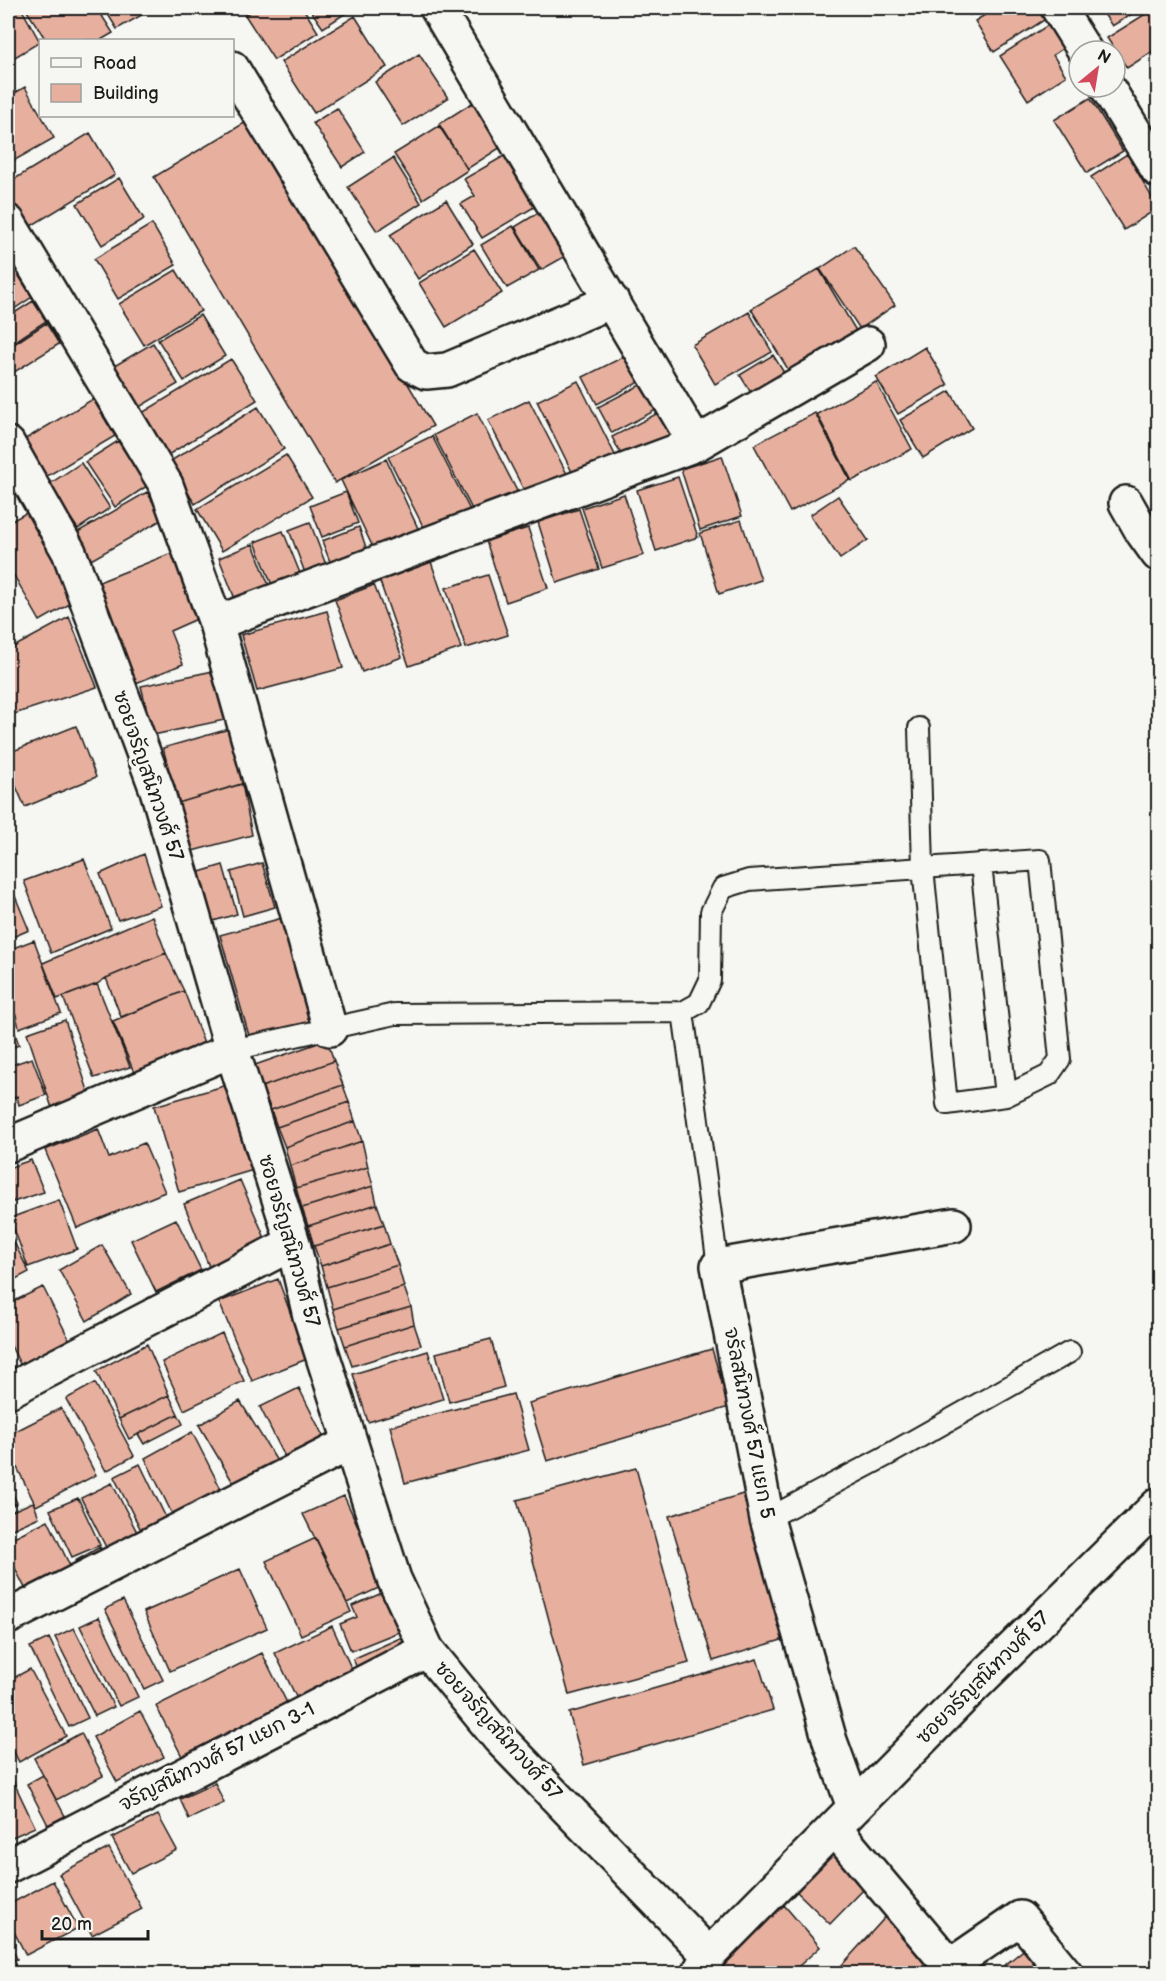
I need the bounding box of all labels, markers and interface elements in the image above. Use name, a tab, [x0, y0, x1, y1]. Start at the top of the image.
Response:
legend	[39, 39, 234, 117]
north arrow	[1067, 39, 1127, 99]
text: N	[1094, 46, 1114, 69]
text: Road	[93, 53, 137, 74]
text: Building	[93, 83, 159, 104]
street label: ซอยจรัญสนิทวงศ์ 57	[108, 687, 190, 864]
street label: ซอยจรัญสนิทวงศ์ 57	[253, 1151, 327, 1330]
street label: จรัลสนิทวงศ์ 57 แยก 5	[719, 1325, 781, 1521]
street label: ซอยจรัญสนิทวงศ์ 57	[910, 1605, 1055, 1750]
street label: ซอยจรัญสนิทวงศ์ 57	[429, 1655, 568, 1805]
street label: จรัญสนิทวงศ์ 57 แยก 3-1	[114, 1695, 319, 1817]
scale bar	[42, 1903, 148, 1941]
text: 20 m	[51, 1914, 92, 1935]

